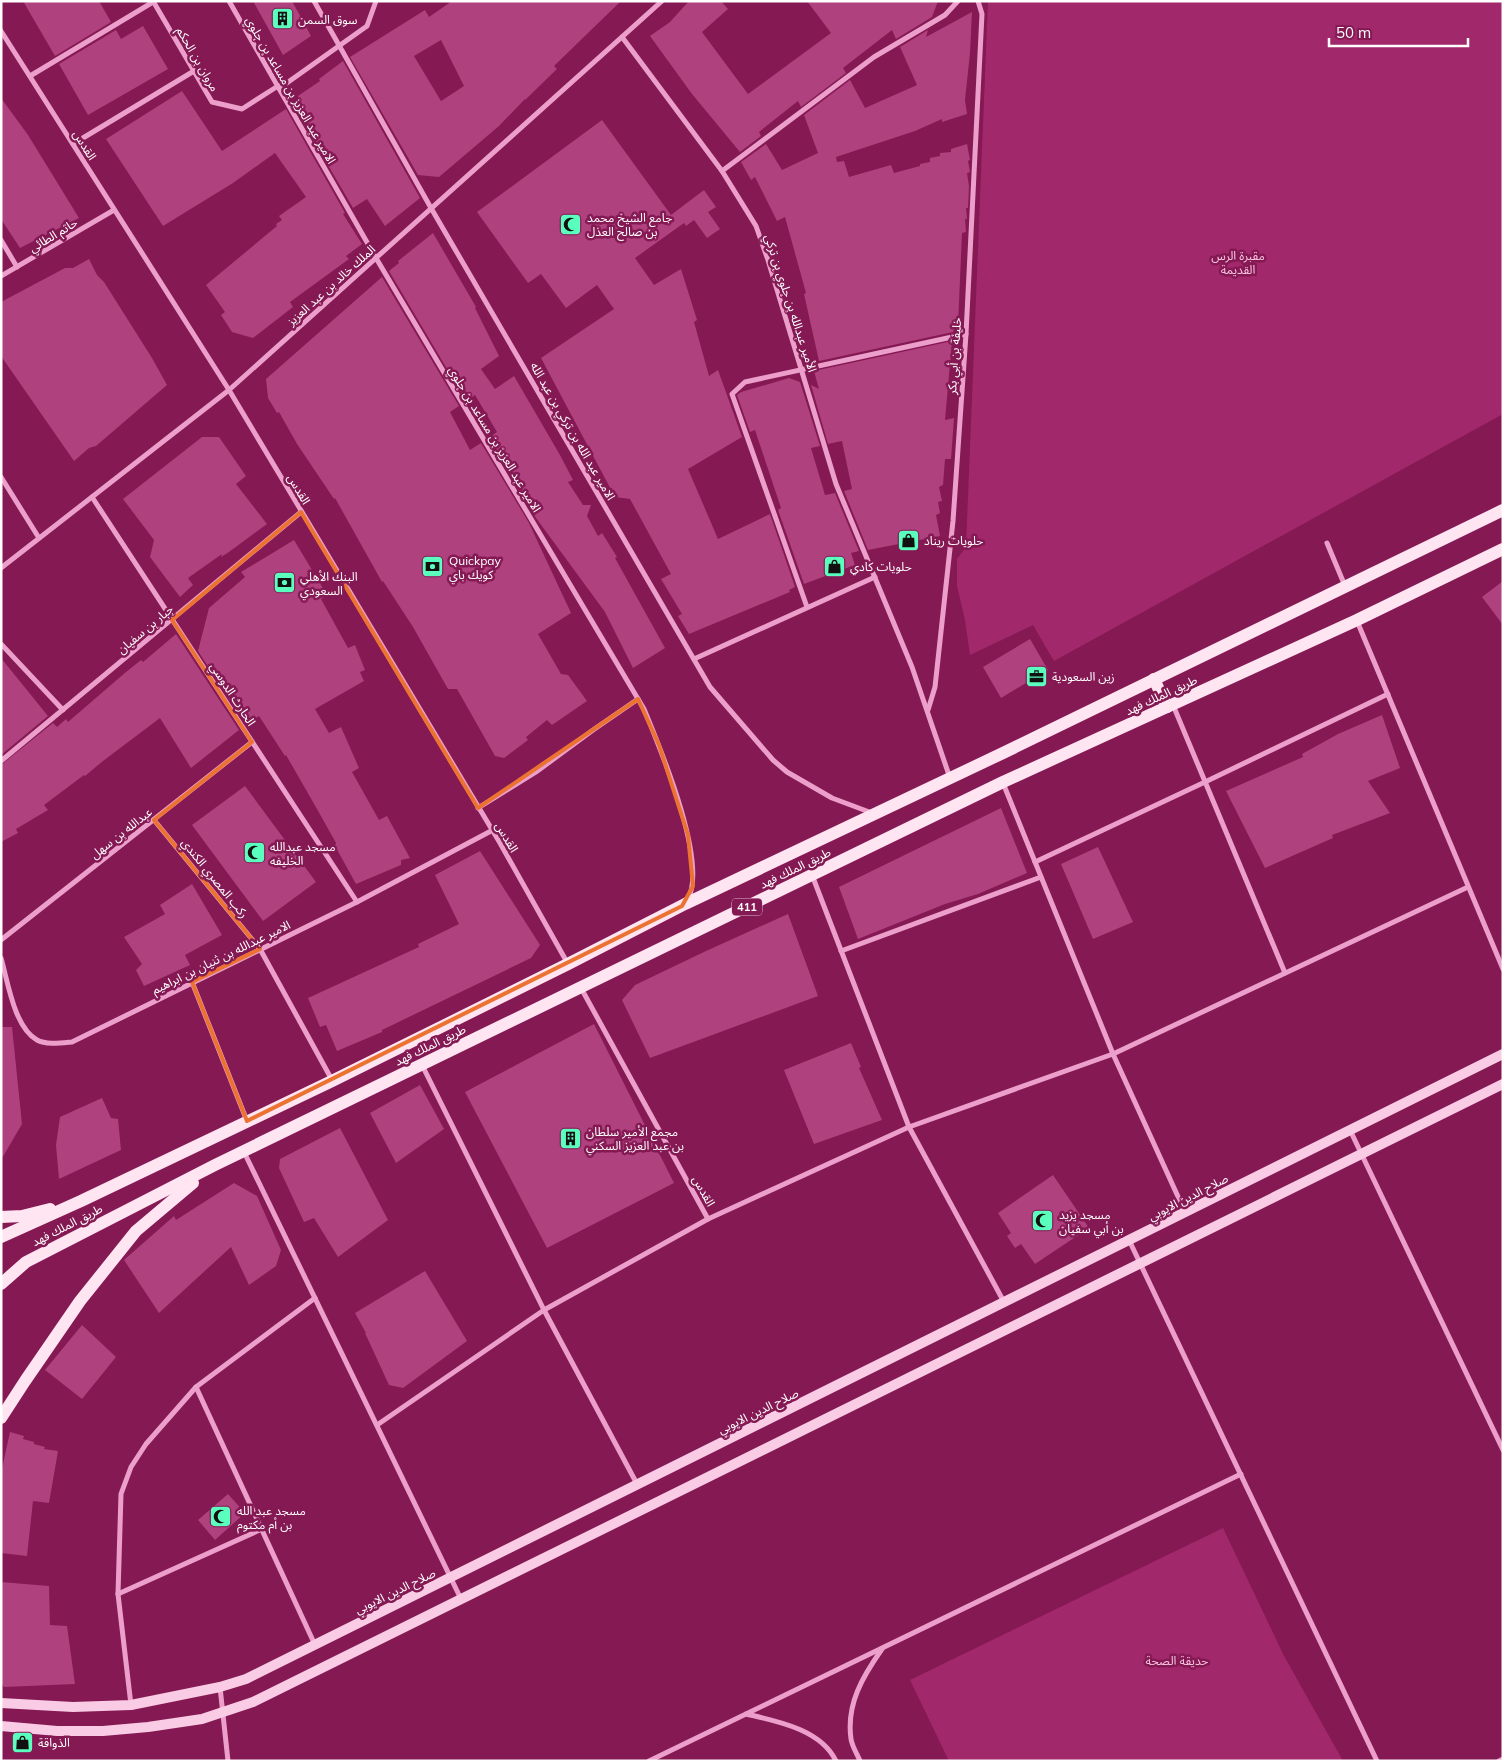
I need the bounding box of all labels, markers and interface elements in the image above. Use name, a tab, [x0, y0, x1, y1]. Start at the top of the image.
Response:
building icon: سوق السمن	[270, 7, 294, 31]
place label: سوق السمن	[298, 12, 357, 27]
street label: الامير عبد العزيز بن مساعد بن جلوي	[240, 14, 339, 168]
scale bar	[1329, 15, 1468, 47]
text: 50 m	[1336, 23, 1371, 42]
street label: مروان بن الحكم	[172, 24, 223, 95]
street label: القدس	[70, 127, 100, 163]
place label: جامع الشيخ محمد بن صالح العذل	[587, 210, 672, 241]
mosque icon: جامع الشيخ محمد بن صالح العذل	[559, 212, 583, 236]
street label: حاتم الطائي	[26, 215, 81, 258]
street label: الأمير عبدالله بن جلوي بن تركي	[759, 232, 820, 375]
street label: الملك خالد بن عبد العزيز	[283, 241, 378, 329]
park label: مقبرة الرس القديمة	[1211, 248, 1265, 277]
street label: خليفة بن أبي بكر	[944, 317, 967, 396]
street label: الامير عبد الله بن تركي بن عبد الله	[525, 359, 619, 504]
street label: الامير عبد العزيز بن مساعد بن جلوي	[443, 363, 545, 516]
street label: القدس	[284, 471, 314, 507]
shop icon: حلويات ريناد	[896, 528, 920, 552]
place label: حلويات ريناد	[924, 533, 983, 548]
place label: Quickpay كويك باي	[449, 553, 502, 584]
shop icon: حلويات كادي	[822, 554, 846, 578]
bank icon: Quickpay كويك باي	[421, 555, 445, 579]
place label: حلويات كادي	[850, 559, 912, 576]
place label: البنك الأهلي السعودي	[300, 569, 358, 600]
bank icon: البنك الأهلي السعودي	[272, 571, 296, 595]
street label: جبار بن سفيان	[114, 601, 176, 657]
street label: الحارث الدوسي	[205, 660, 259, 730]
office icon: زين السعودية	[1024, 664, 1048, 688]
place label: زين السعودية	[1052, 669, 1115, 684]
street label: طريق الملك فهد	[1123, 672, 1200, 719]
street label: عبدالله بن سهل	[87, 804, 155, 862]
street label: القدس	[492, 819, 522, 855]
street label: ركب المصري الكندي	[176, 835, 252, 923]
place label: مسجد عبدالله الخليفه	[270, 839, 336, 868]
mosque icon: مسجد عبدالله الخليفه	[242, 841, 266, 865]
street label: طريق الملك فهد	[757, 844, 834, 893]
road number: 411	[732, 899, 762, 916]
street label: الامير عبدالله بن ثنيان بن ابراهيم	[149, 917, 294, 999]
street label: طريق الملك فهد	[392, 1021, 469, 1070]
place label: مجمع الأمير سلطان بن عبد العزيز السكني	[586, 1124, 684, 1155]
building icon: مجمع الأمير سلطان بن عبد العزيز السكني	[558, 1126, 582, 1150]
street label: صلاح الدين الايوبي	[1145, 1170, 1232, 1226]
street label: القدس	[689, 1173, 719, 1209]
street label: طريق الملك فهد	[29, 1201, 105, 1250]
place label: مسجد يزيد بن أبي سفيان	[1059, 1207, 1124, 1238]
mosque icon: مسجد يزيد بن أبي سفيان	[1031, 1209, 1055, 1233]
street label: صلاح الدين الايوبي	[715, 1385, 802, 1439]
place label: مسجد عبد الله بن أم مكتوم	[237, 1503, 306, 1534]
mosque icon: مسجد عبد الله بن أم مكتوم	[209, 1505, 233, 1529]
street label: صلاح الدين الايوبي	[352, 1565, 439, 1619]
park label: حديقة الصحة	[1146, 1653, 1208, 1668]
shop icon: الذواقة	[10, 1730, 34, 1754]
place label: الذواقة	[38, 1735, 70, 1750]

